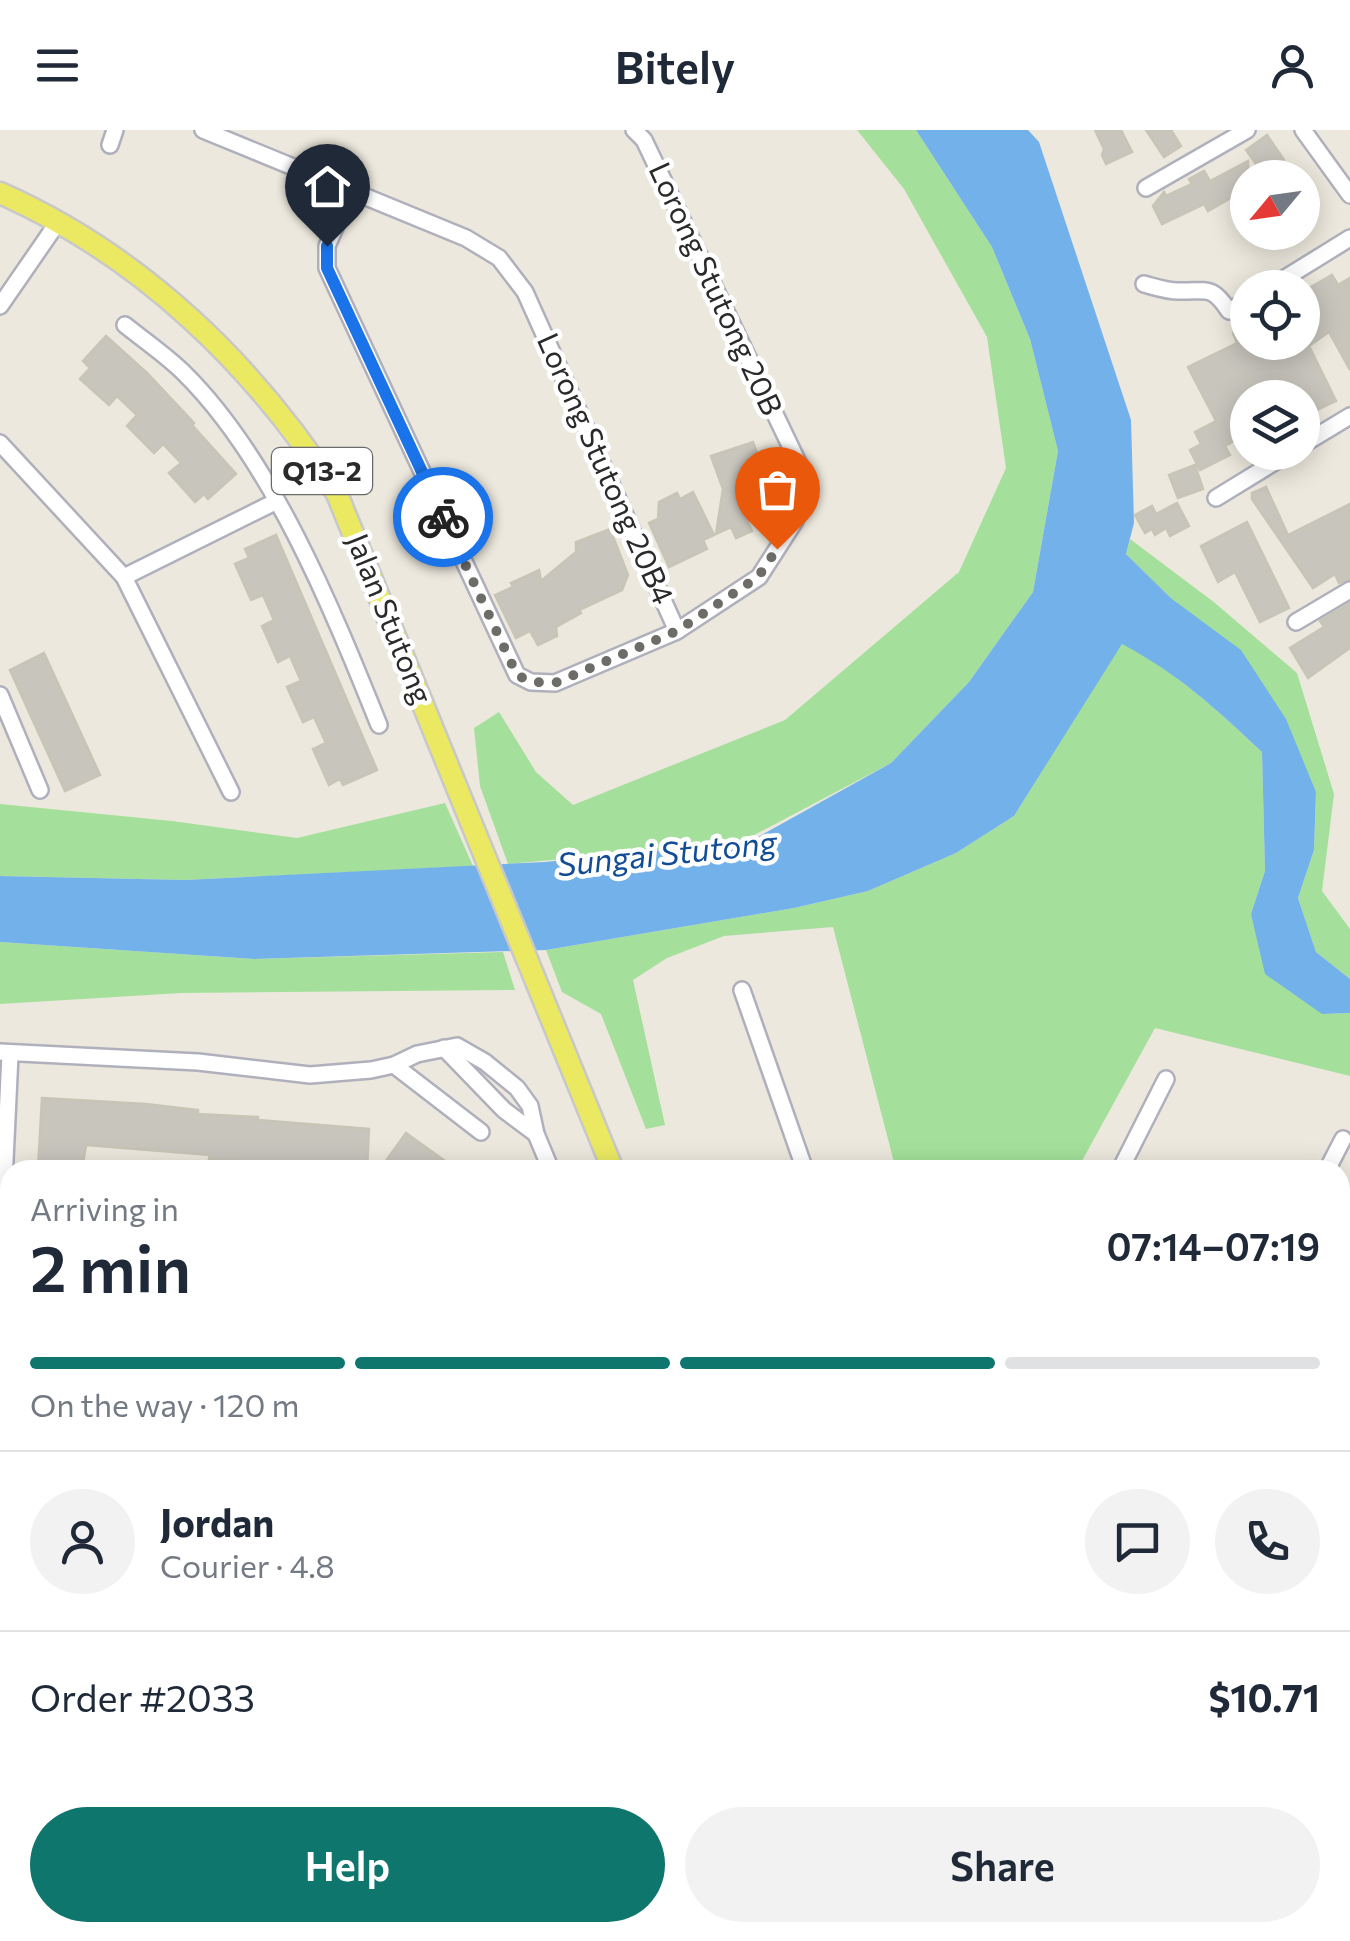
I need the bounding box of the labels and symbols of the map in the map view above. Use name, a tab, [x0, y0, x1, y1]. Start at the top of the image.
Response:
pin	[285, 144, 370, 247]
street label: Lorong Stutong 20B	[642, 156, 792, 420]
north arrow	[1230, 160, 1320, 250]
street label: Lorong Stutong 20B4	[531, 327, 684, 609]
pin	[735, 447, 820, 550]
road number: Q13-2	[272, 448, 372, 494]
courier	[393, 467, 493, 567]
street label: Jalan Stutong	[340, 527, 442, 709]
water label: Sungai Stutong	[555, 820, 780, 883]

